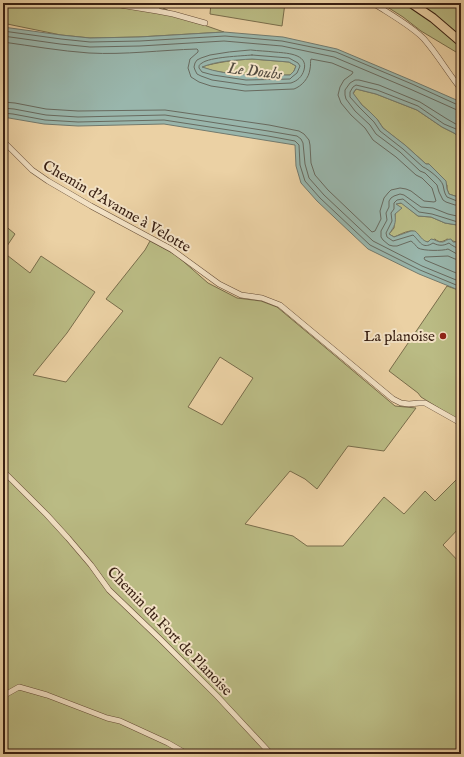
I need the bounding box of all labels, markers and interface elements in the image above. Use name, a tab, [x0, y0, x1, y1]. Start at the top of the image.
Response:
water label: Le Doubs	[226, 59, 283, 85]
street label: Chemin d'Avanne à Velotte	[39, 156, 194, 257]
place label: La planoise	[364, 327, 435, 346]
marker: La planoise	[438, 331, 448, 341]
street label: Chemin du Fort de Planoise	[103, 563, 236, 700]

